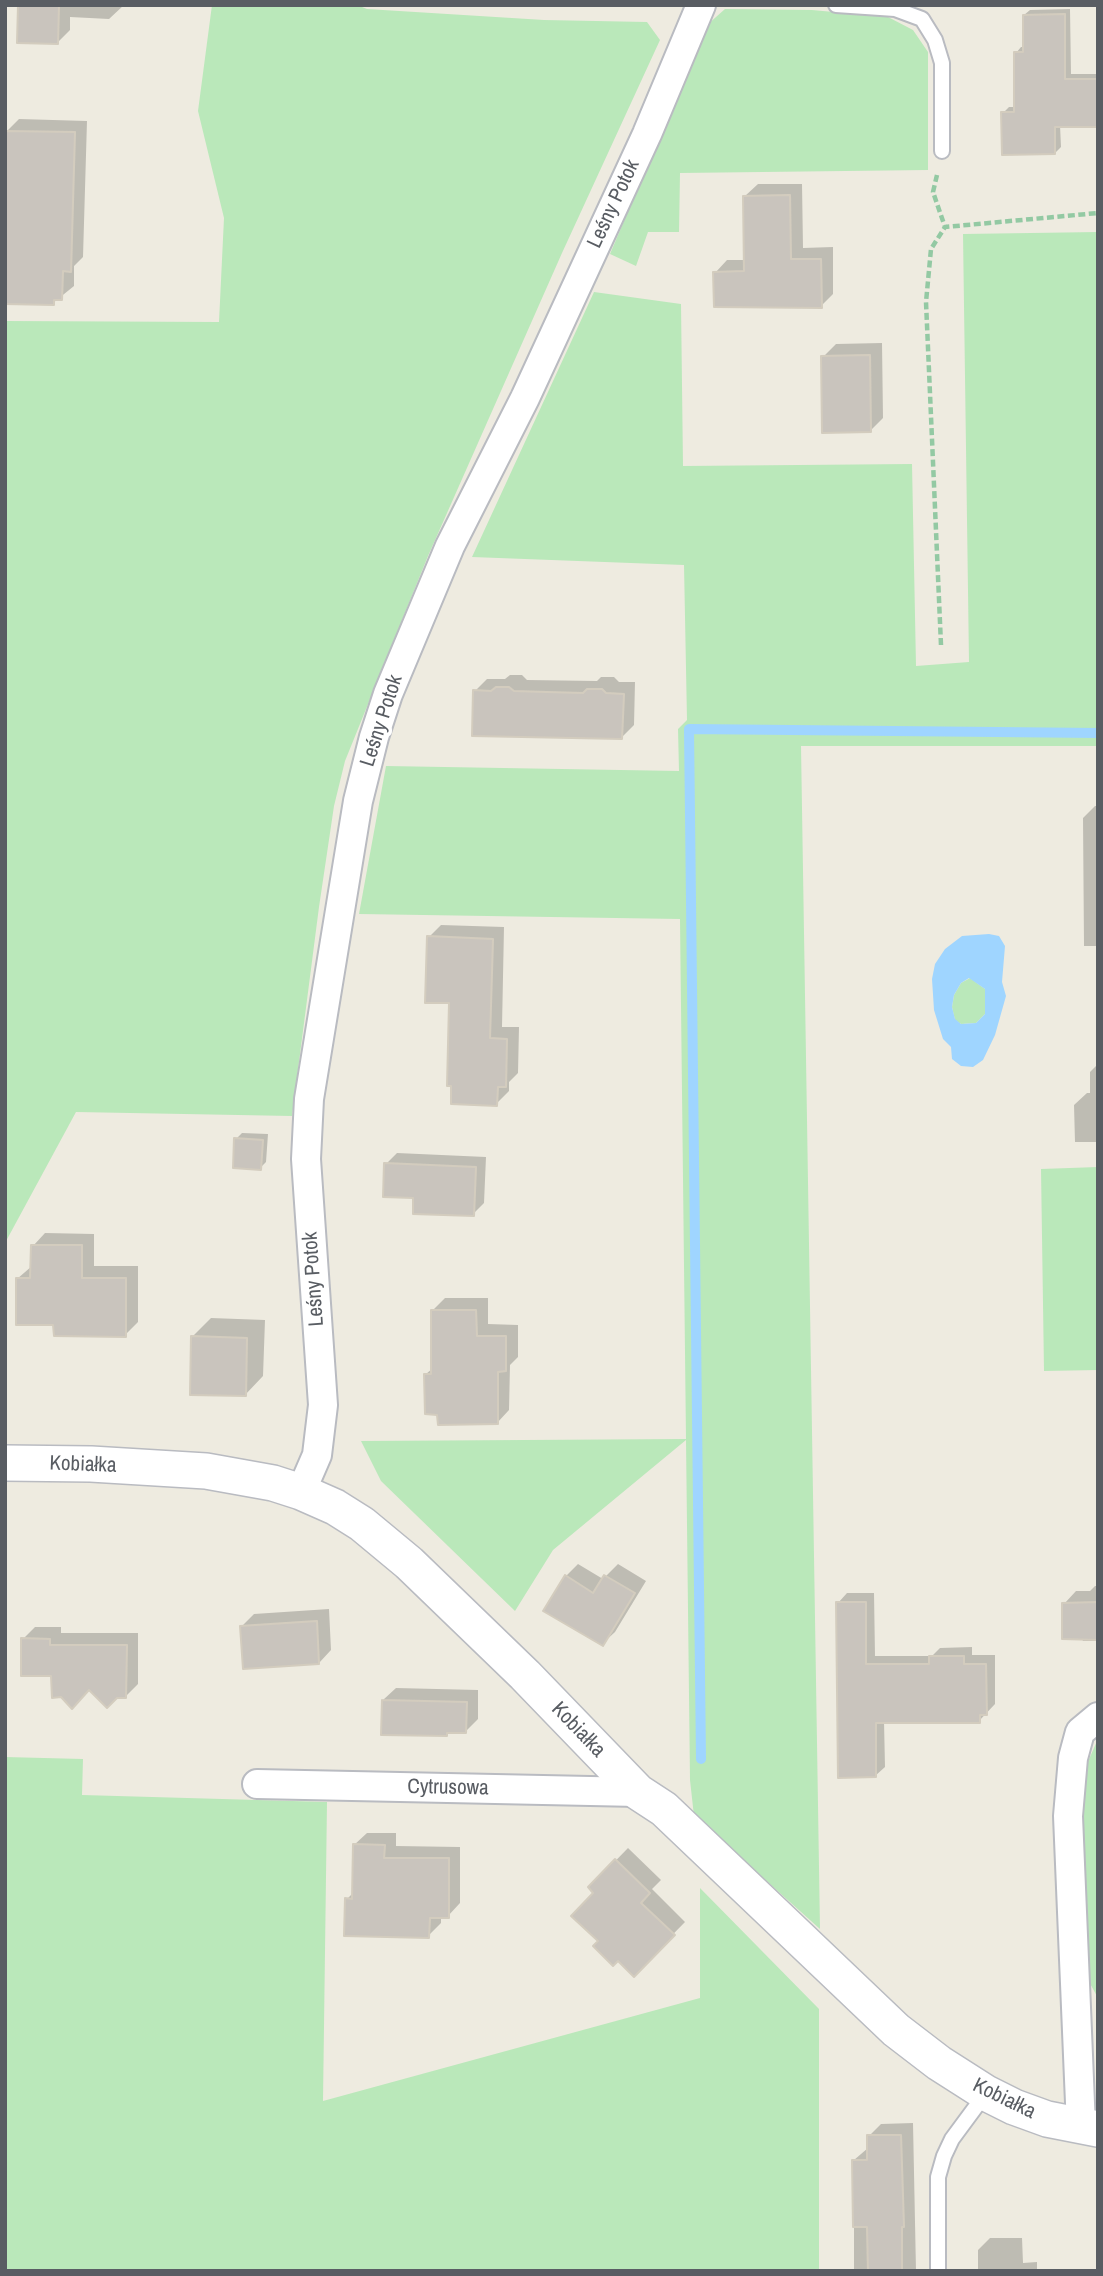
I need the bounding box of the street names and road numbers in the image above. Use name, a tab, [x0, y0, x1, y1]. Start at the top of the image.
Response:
street label: Leśny Potok	[583, 156, 645, 252]
street label: Leśny Potok	[355, 672, 409, 770]
street label: Leśny Potok	[298, 1231, 330, 1327]
street label: Kobiałka	[49, 1451, 117, 1479]
street label: Kobiałka	[546, 1697, 610, 1763]
street label: Cytrusowa	[407, 1775, 489, 1801]
street label: Kobiałka	[968, 2073, 1040, 2125]

